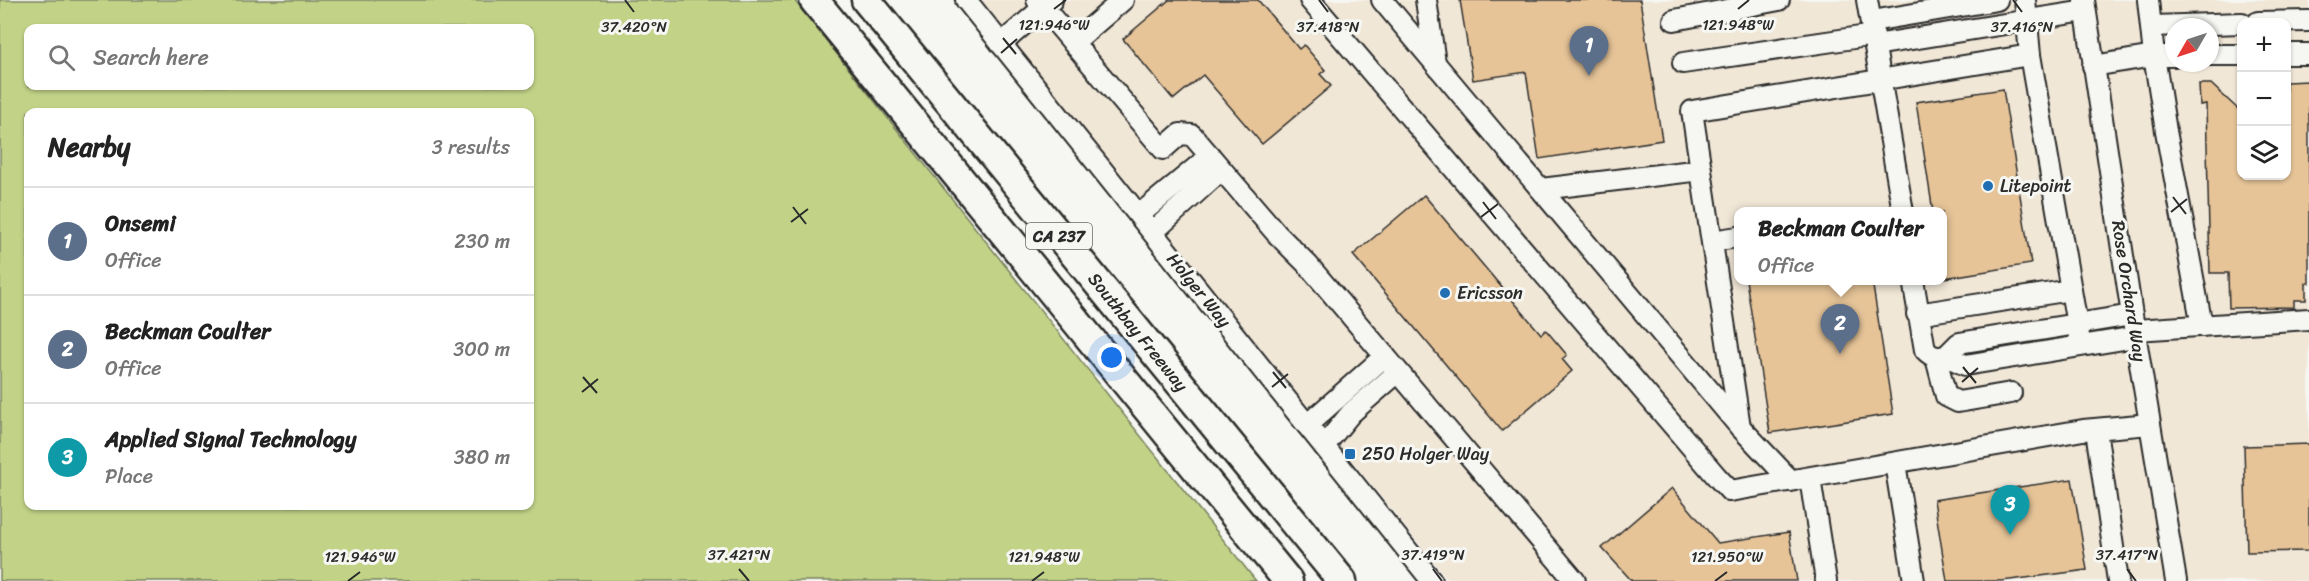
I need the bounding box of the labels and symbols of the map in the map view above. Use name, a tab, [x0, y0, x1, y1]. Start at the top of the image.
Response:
text: 121.946°W	[1018, 12, 1090, 38]
text: 121.948°W	[1702, 12, 1774, 38]
text: 37.420°N	[601, 14, 667, 40]
text: 37.418°N	[1296, 14, 1360, 40]
text: 37.416°N	[1991, 14, 2054, 40]
north arrow	[2165, 18, 2219, 72]
pin: 1	[1570, 26, 1608, 76]
place label: Litepoint	[2000, 170, 2072, 202]
marker: Litepoint	[1981, 179, 1995, 193]
street label: Rose Orchard Way	[2102, 218, 2156, 365]
road number: CA 237	[1026, 223, 1092, 249]
street label: Holger Way	[1158, 245, 1240, 335]
street label: Southbay Freeway	[1079, 265, 1197, 400]
place label: Ericsson	[1457, 277, 1523, 309]
marker: Ericsson	[1438, 286, 1452, 300]
pin: 2	[1820, 304, 1860, 354]
your location	[1097, 343, 1126, 372]
place label: 250 Holger Way	[1362, 438, 1490, 470]
marker: 250 Holger Way	[1343, 447, 1357, 461]
pin: 3	[1990, 486, 2030, 535]
text: 37.421°N	[708, 542, 771, 568]
text: 37.419°N	[1401, 542, 1465, 568]
text: 37.417°N	[2096, 542, 2159, 568]
text: 121.946°W	[324, 544, 396, 570]
text: 121.948°W	[1008, 544, 1080, 570]
text: 121.950°W	[1691, 544, 1763, 570]

